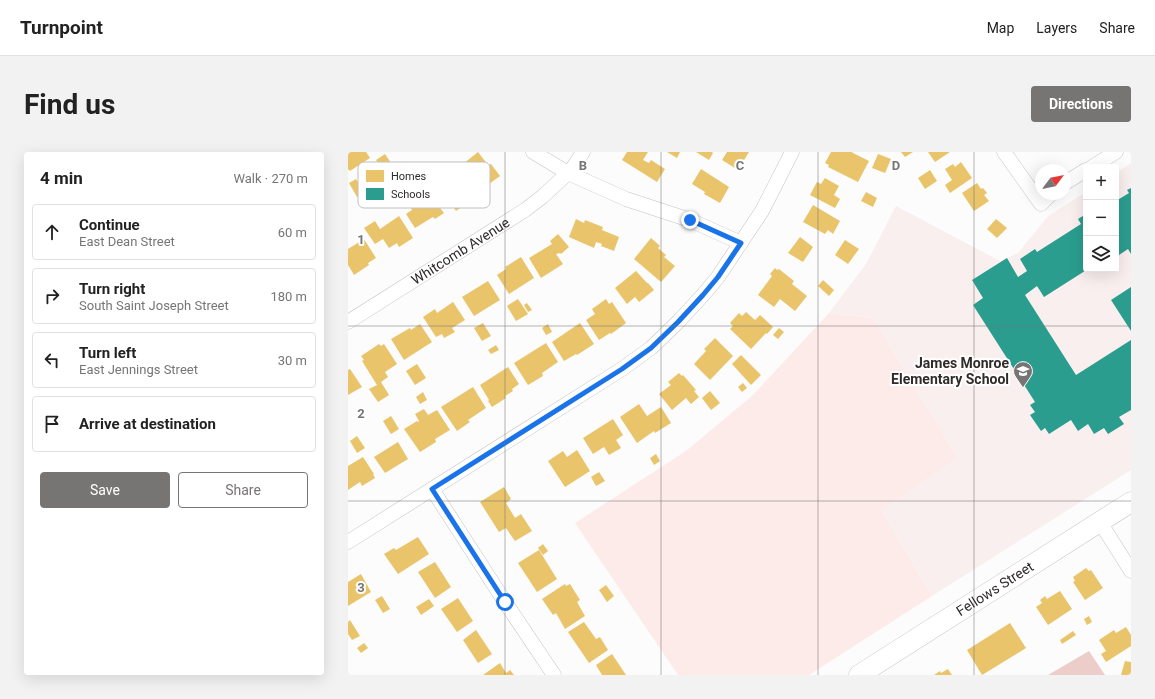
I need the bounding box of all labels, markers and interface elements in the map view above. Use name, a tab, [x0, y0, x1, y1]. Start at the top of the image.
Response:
text: Turnpoint	[20, 16, 103, 39]
text: Map	[987, 20, 1014, 36]
text: Layers	[1036, 20, 1077, 36]
text: Share	[1099, 20, 1135, 36]
button: Directions	[1031, 86, 1131, 122]
text: Find us	[24, 88, 115, 121]
text: B	[579, 158, 587, 173]
text: C	[736, 158, 745, 173]
text: D	[892, 158, 900, 173]
legend	[358, 162, 490, 208]
north arrow	[1035, 164, 1071, 200]
map controls	[1083, 164, 1119, 272]
button: +	[1083, 164, 1119, 200]
text: 4 min	[40, 168, 83, 188]
text: Homes	[391, 170, 427, 183]
text: Walk · 270 m	[233, 171, 308, 186]
text: Schools	[391, 188, 431, 201]
button: −	[1083, 200, 1119, 236]
route end	[681, 211, 699, 229]
street label: Whitcomb Avenue	[408, 214, 512, 288]
text: Continue	[79, 216, 140, 234]
icon: ahead	[41, 221, 63, 243]
text: 60 m	[278, 225, 307, 240]
text: 1	[357, 232, 365, 247]
text: East Dean Street	[79, 234, 175, 249]
button: layers	[1083, 236, 1119, 272]
text: Turn right	[79, 280, 145, 298]
icon: right	[41, 285, 63, 307]
text: 180 m	[270, 289, 307, 304]
text: South Saint Joseph Street	[79, 298, 229, 313]
text: Turn left	[79, 344, 136, 362]
icon: left	[41, 349, 63, 371]
text: 30 m	[278, 353, 307, 368]
place label: James Monroe Elementary School	[891, 355, 1009, 387]
school or university icon: James Monroe Elementary School	[1012, 360, 1034, 388]
text: East Jennings Street	[79, 362, 198, 377]
text: 2	[357, 406, 365, 421]
icon: arrive	[41, 413, 63, 435]
text: Arrive at destination	[79, 415, 216, 433]
button: Save	[40, 472, 170, 508]
button: Share	[178, 472, 308, 508]
street label: Fellows Street	[953, 558, 1037, 619]
text: 3	[357, 580, 365, 595]
route start	[496, 593, 514, 611]

